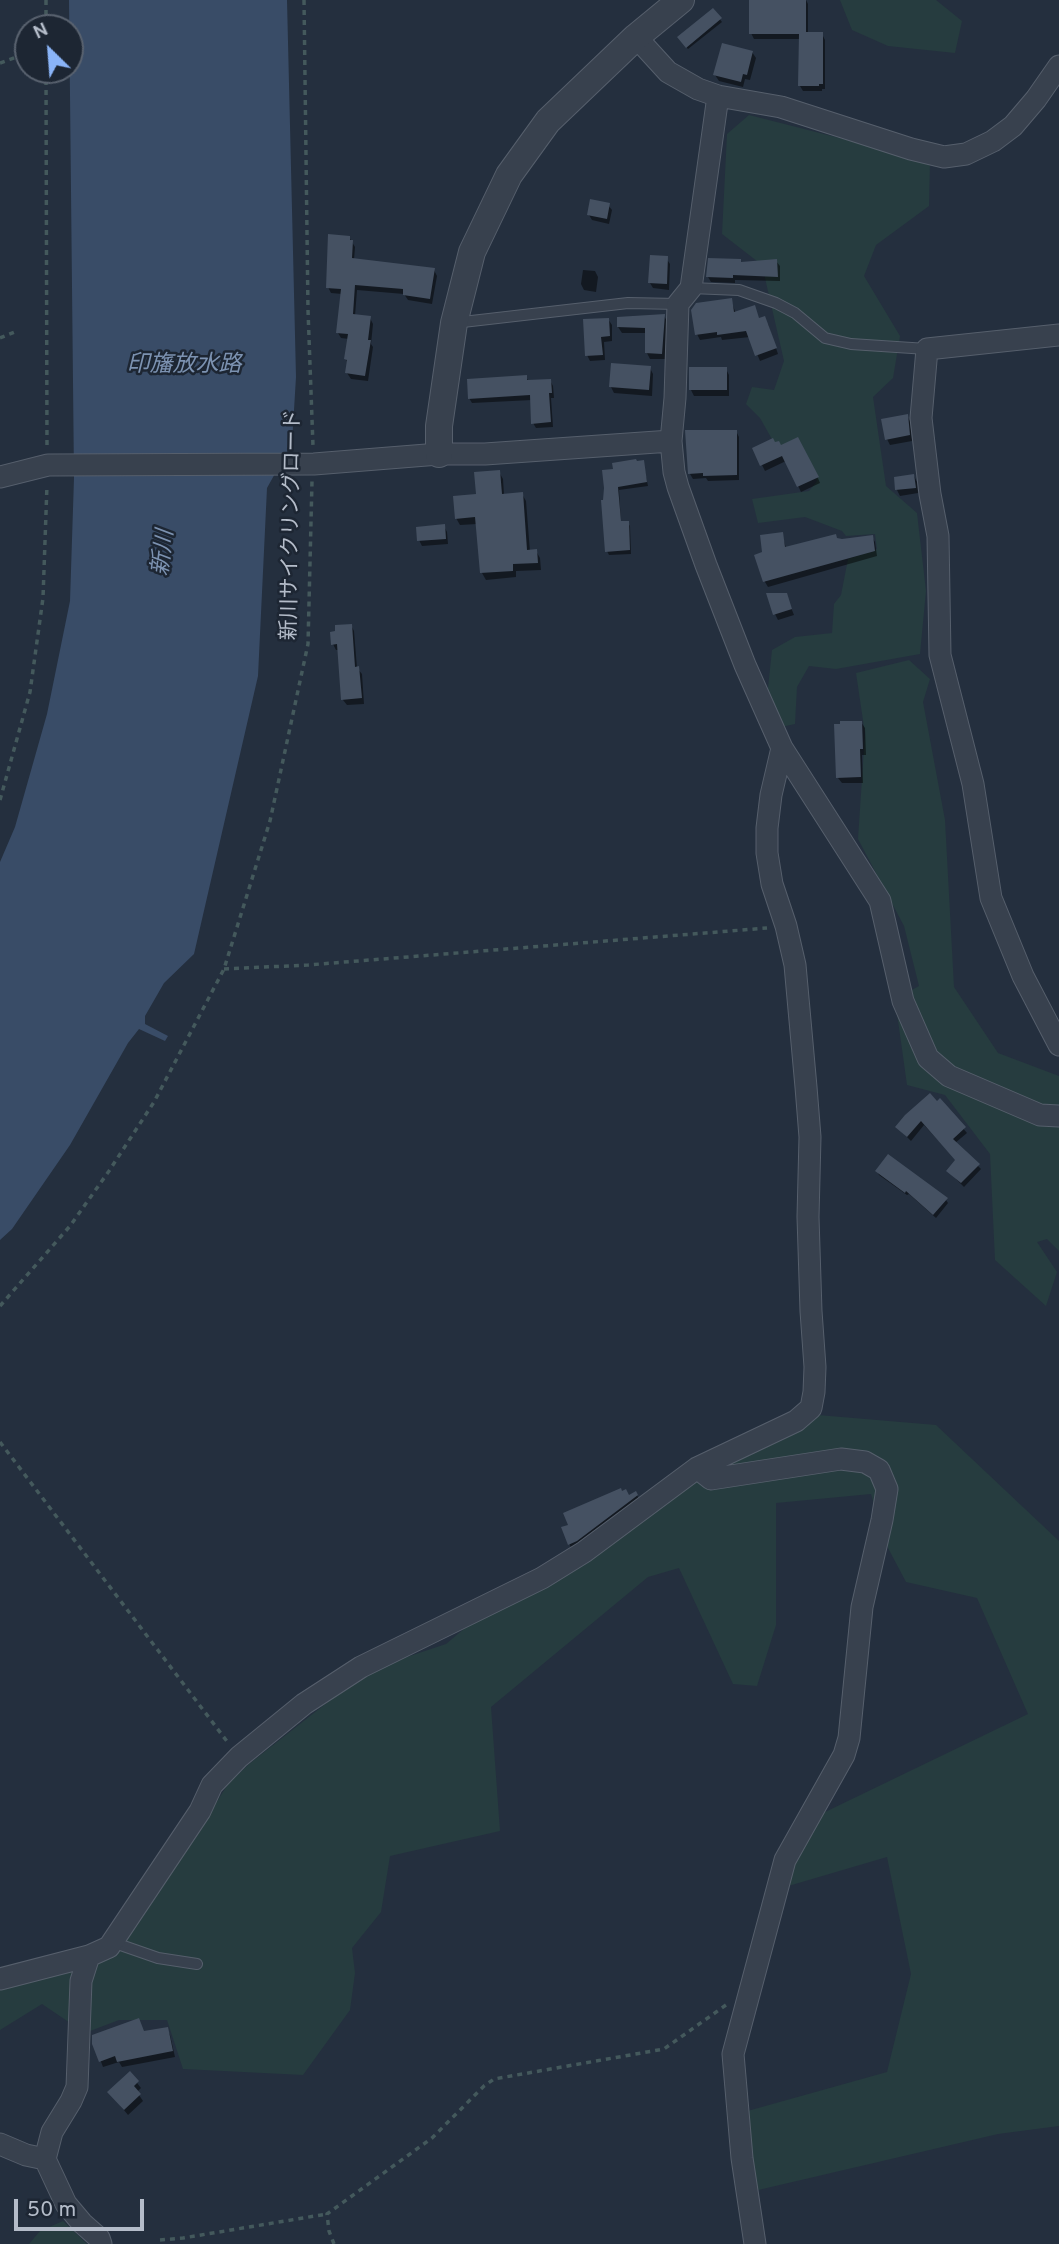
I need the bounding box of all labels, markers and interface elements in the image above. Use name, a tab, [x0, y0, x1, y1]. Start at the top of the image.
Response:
north arrow	[14, 14, 84, 84]
text: N	[30, 18, 52, 46]
water label: 印旛放水路	[127, 352, 241, 380]
street label: 新川サイクリングロード	[278, 409, 308, 641]
water label: 新川	[148, 528, 182, 578]
scale bar	[18, 2184, 147, 2228]
text: 50 m	[27, 2197, 76, 2224]

